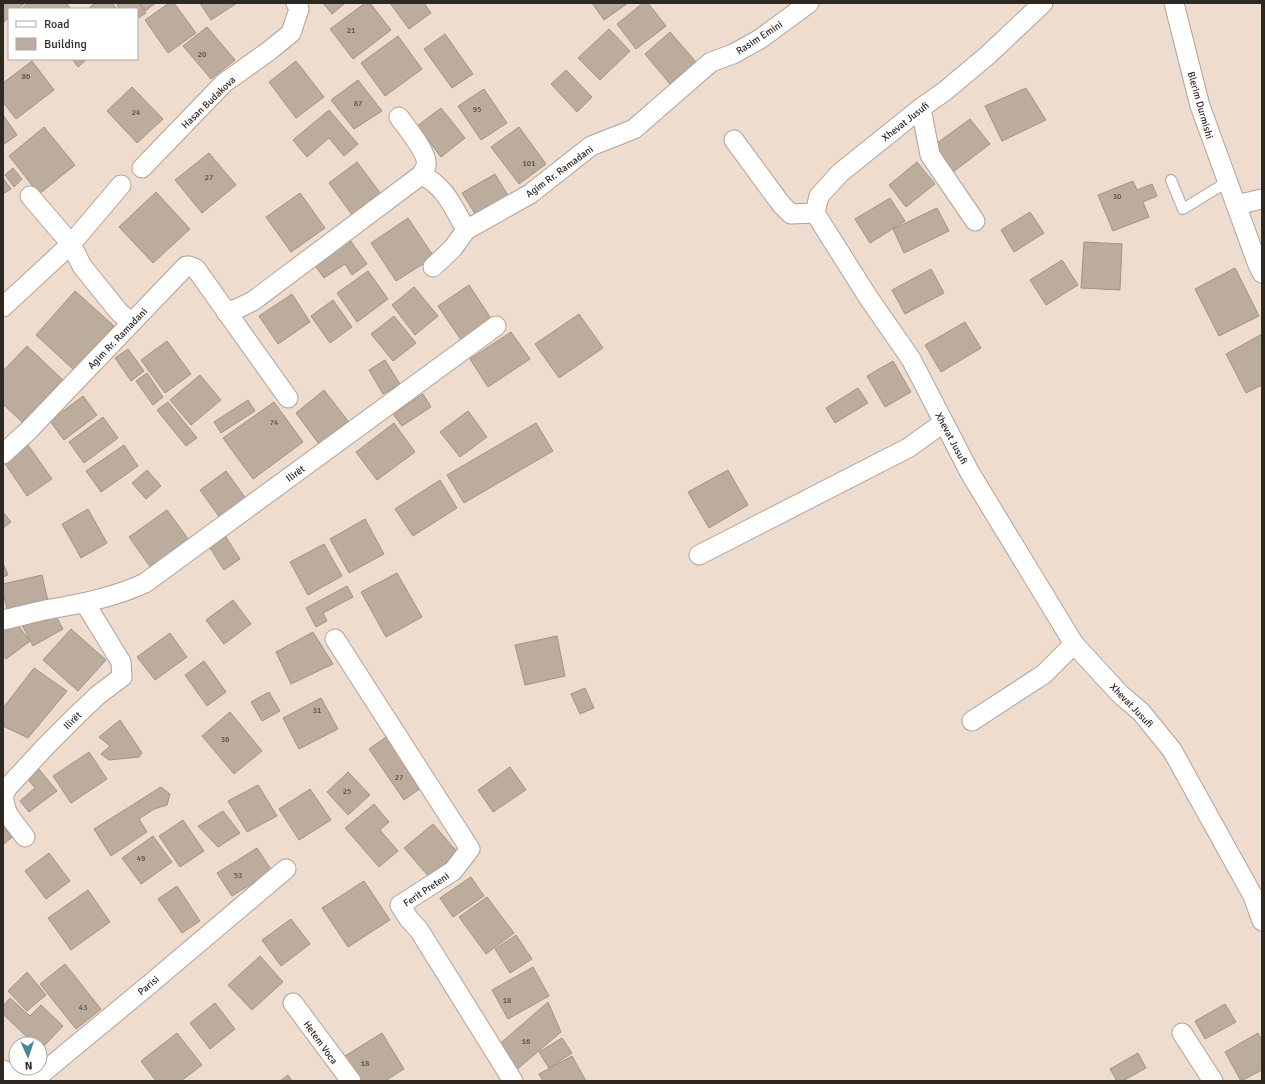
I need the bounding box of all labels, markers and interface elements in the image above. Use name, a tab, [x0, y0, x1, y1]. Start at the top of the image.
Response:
legend	[8, 8, 138, 60]
text: Road	[44, 17, 70, 32]
street label: Rasim Emini	[734, 18, 785, 57]
house number: 21	[347, 25, 355, 35]
text: Building	[44, 37, 87, 52]
house number: 20	[198, 49, 206, 59]
street label: Blerim Durmishi	[1185, 70, 1215, 140]
house number: 86	[22, 71, 30, 81]
street label: Hasan Budakova	[179, 74, 238, 131]
house number: 87	[354, 98, 362, 108]
street label: Xhevat Jusufi	[879, 99, 932, 144]
house number: 95	[473, 104, 481, 114]
house number: 24	[132, 107, 141, 117]
street label: Agim Rr. Ramadani	[523, 143, 596, 200]
house number: 101	[523, 158, 535, 168]
house number: 27	[205, 172, 213, 182]
house number: 30	[1113, 191, 1121, 201]
street label: Agim Rr. Ramadani	[85, 306, 150, 372]
street label: Xhevat Jusufi	[932, 410, 970, 467]
house number: 74	[270, 417, 279, 427]
street label: Ilirët	[284, 463, 308, 485]
street label: Xhevat Jusufi	[1107, 681, 1156, 731]
house number: 31	[313, 705, 321, 715]
street label: Ilirët	[61, 709, 85, 732]
house number: 36	[221, 734, 229, 744]
house number: 27	[395, 772, 403, 782]
house number: 25	[343, 786, 351, 796]
house number: 49	[137, 853, 145, 863]
house number: 53	[234, 870, 242, 880]
street label: Ferit Preteni	[401, 870, 452, 910]
street label: Parisi	[136, 973, 162, 998]
house number: 18	[503, 995, 511, 1005]
house number: 43	[79, 1002, 87, 1012]
street label: Hetem Voca	[300, 1019, 340, 1067]
north arrow	[8, 1036, 48, 1076]
house number: 16	[522, 1036, 530, 1046]
house number: 18	[361, 1058, 369, 1068]
text: N	[24, 1059, 33, 1072]

